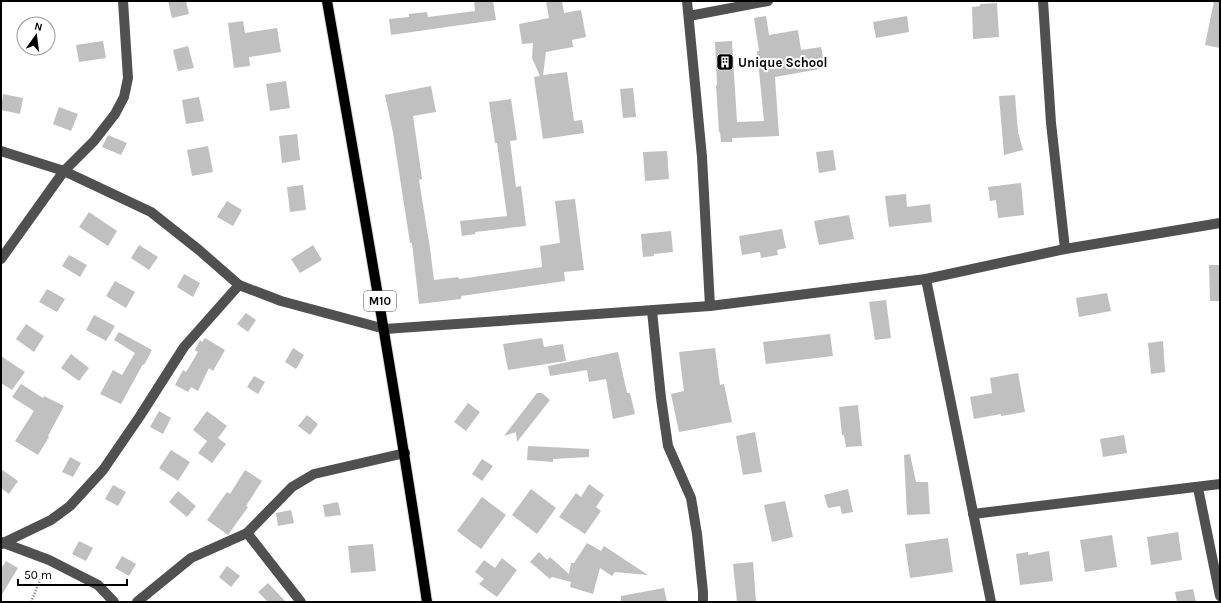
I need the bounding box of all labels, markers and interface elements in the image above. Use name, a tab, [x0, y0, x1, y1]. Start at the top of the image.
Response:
north arrow	[16, 16, 56, 56]
text: N	[33, 20, 44, 34]
building icon: Unique School	[715, 52, 735, 72]
place label: Unique School	[738, 55, 828, 71]
road number: M10	[364, 291, 396, 311]
scale bar	[18, 561, 127, 587]
text: 50 m	[24, 568, 52, 582]

